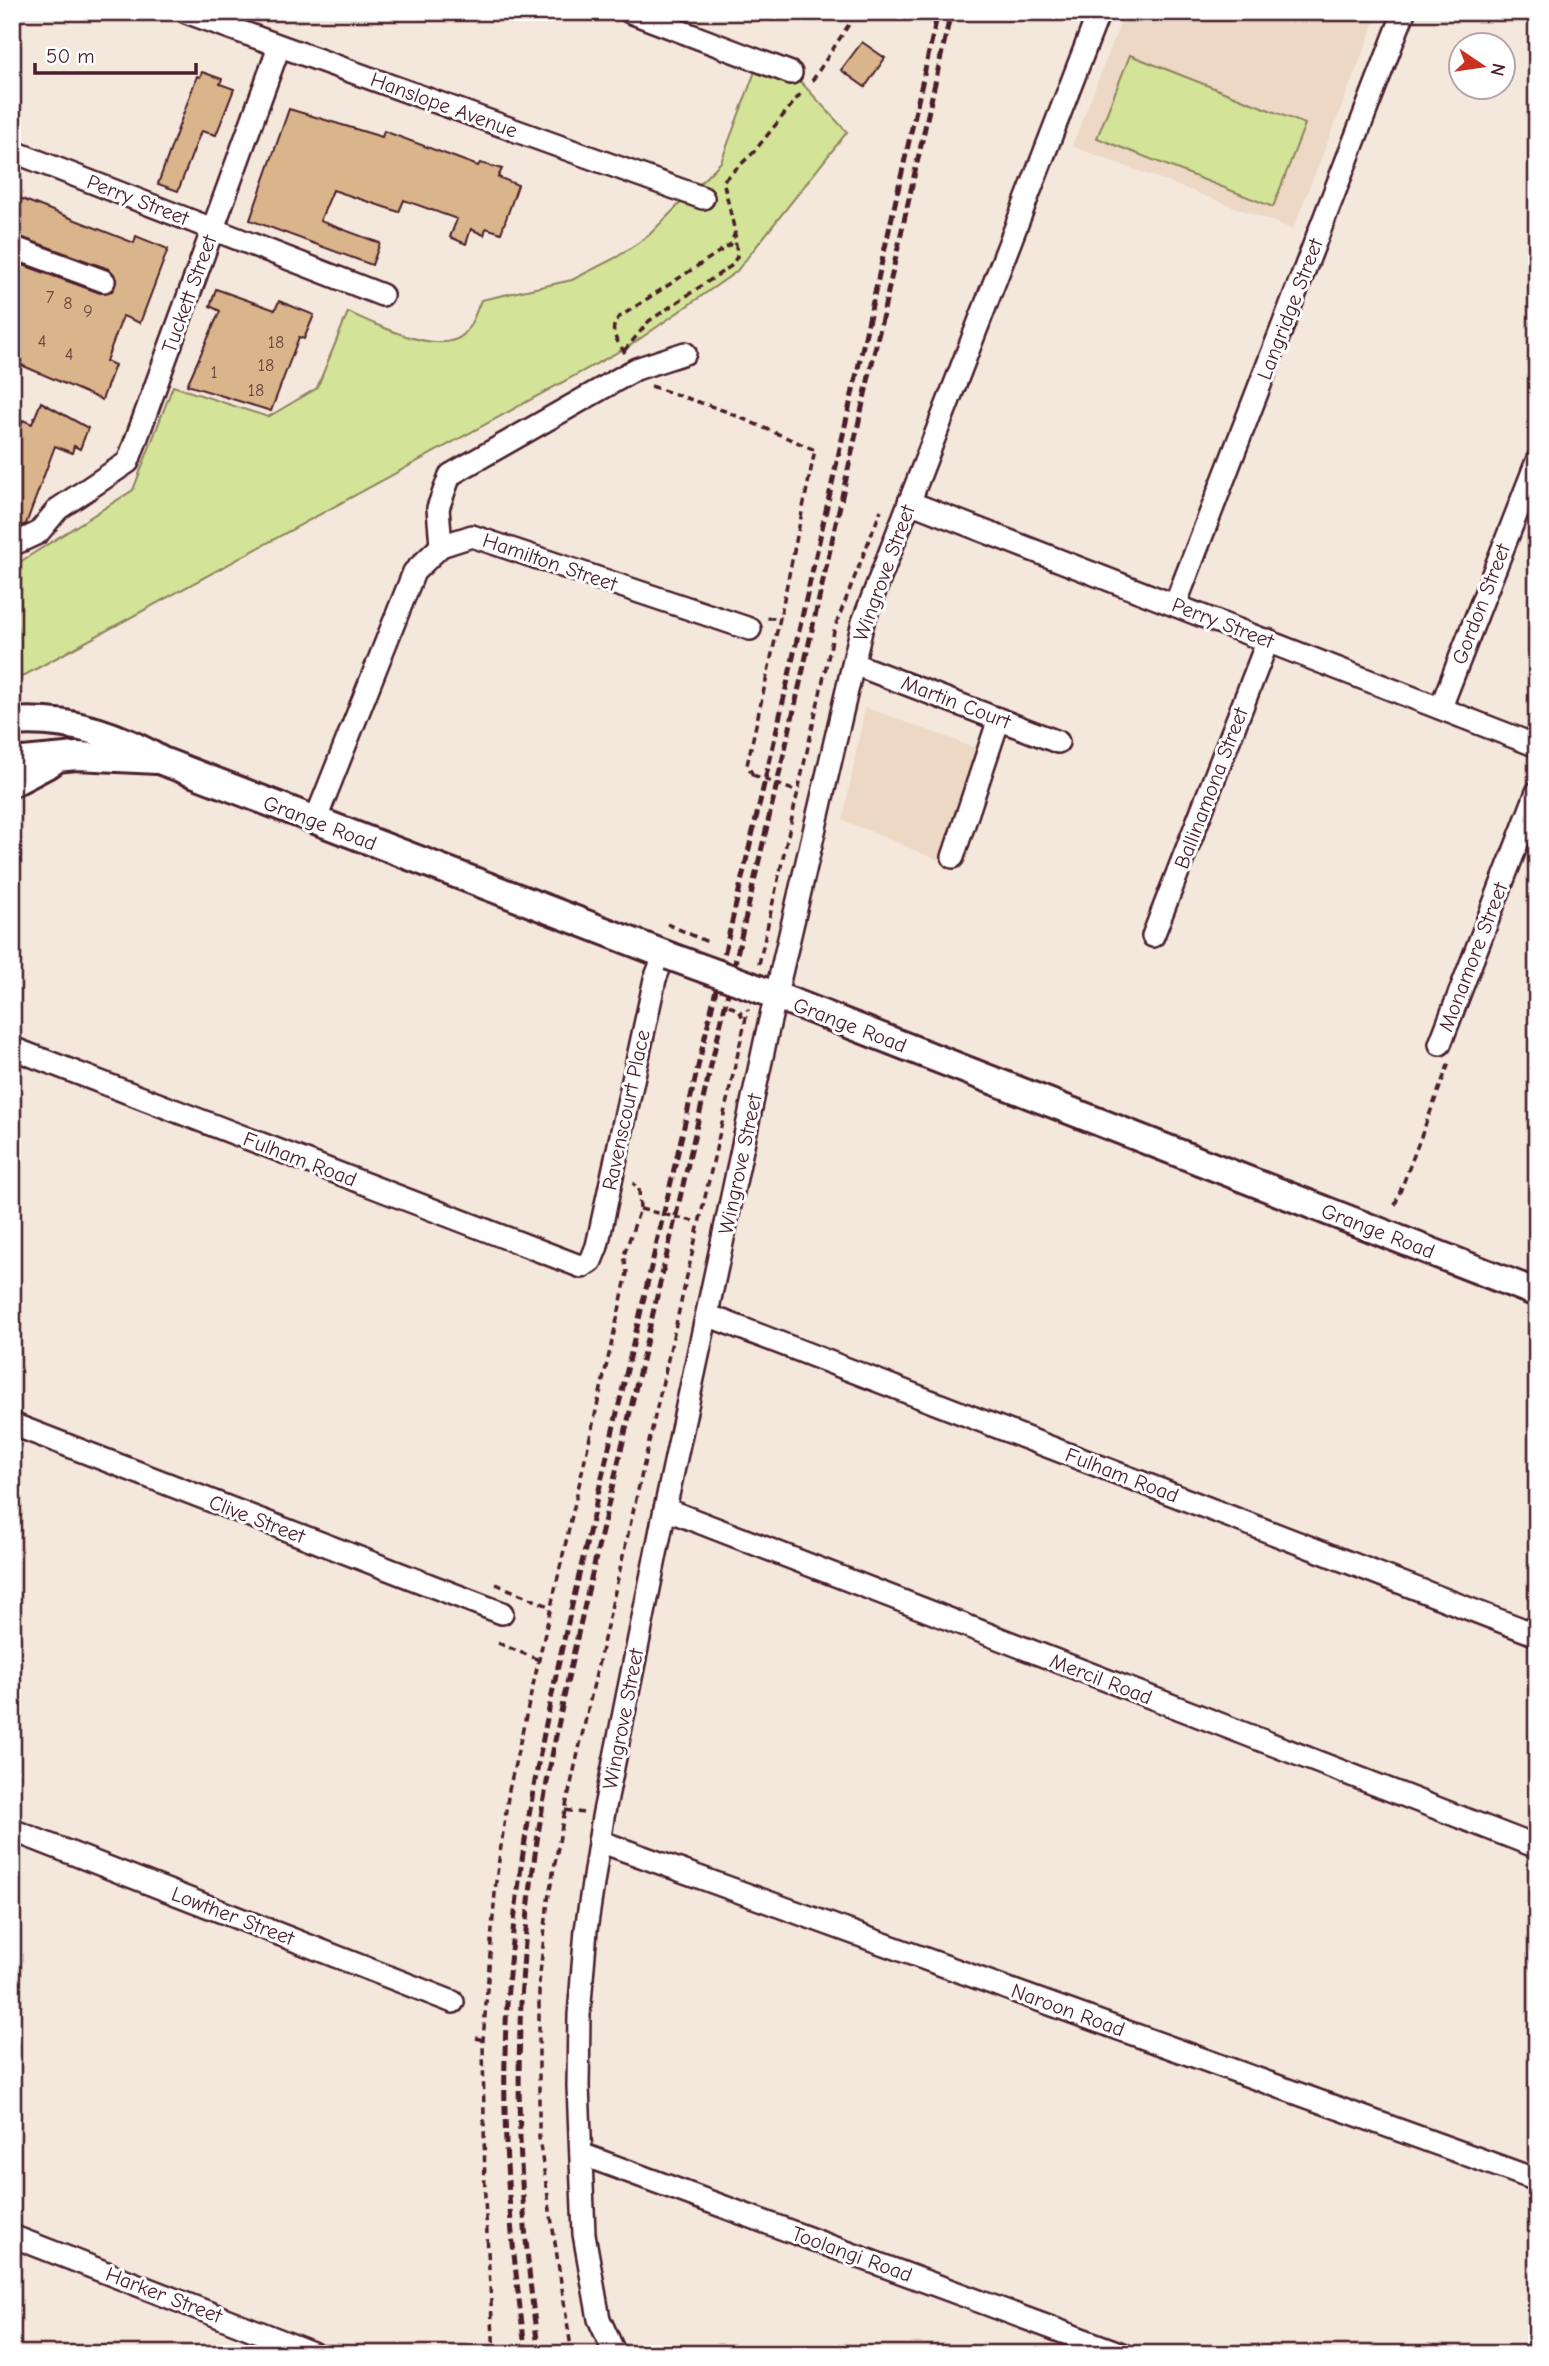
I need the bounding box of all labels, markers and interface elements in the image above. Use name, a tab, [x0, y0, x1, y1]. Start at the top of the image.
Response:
scale bar	[35, 32, 196, 76]
north arrow	[1448, 32, 1518, 102]
text: 50 m	[46, 44, 95, 68]
text: N	[1485, 61, 1510, 78]
street label: Hanslope Avenue	[367, 67, 521, 143]
street label: Perry Street	[84, 170, 193, 231]
street label: Tuckett Street	[157, 231, 222, 356]
street label: Langridge Street	[1252, 234, 1328, 383]
house number: 7	[46, 287, 55, 308]
house number: 8	[63, 293, 73, 314]
house number: 9	[83, 301, 93, 322]
house number: 4	[38, 331, 46, 352]
house number: 18	[268, 332, 284, 353]
house number: 4	[65, 344, 73, 365]
house number: 18	[258, 355, 274, 376]
house number: 1	[210, 362, 218, 383]
house number: 18	[248, 380, 264, 401]
street label: Wingrove Street	[848, 501, 920, 644]
street label: Hamilton Street	[480, 528, 621, 597]
street label: Gordon Street	[1447, 539, 1515, 668]
street label: Perry Street	[1169, 593, 1278, 654]
street label: Martin Court	[898, 670, 1015, 734]
street label: Ballinamona Street	[1169, 703, 1253, 872]
street label: Grange Road	[260, 790, 380, 856]
street label: Monamore Street	[1434, 878, 1513, 1035]
street label: Grange Road	[790, 992, 910, 1058]
street label: Ravenscourt Place	[597, 1028, 655, 1192]
street label: Wingrove Street	[713, 1091, 767, 1236]
street label: Fulham Road	[240, 1126, 360, 1192]
street label: Grange Road	[1318, 1198, 1438, 1264]
street label: Fulham Road	[1062, 1442, 1182, 1508]
street label: Clive Street	[206, 1490, 309, 1549]
street label: Wingrove Street	[598, 1646, 649, 1792]
street label: Mercil Road	[1046, 1649, 1156, 1709]
street label: Lowther Street	[168, 1882, 299, 1951]
street label: Naroon Road	[1008, 1978, 1128, 2042]
street label: Toolangi Road	[788, 2221, 916, 2287]
street label: Harker Street	[102, 2262, 226, 2329]

